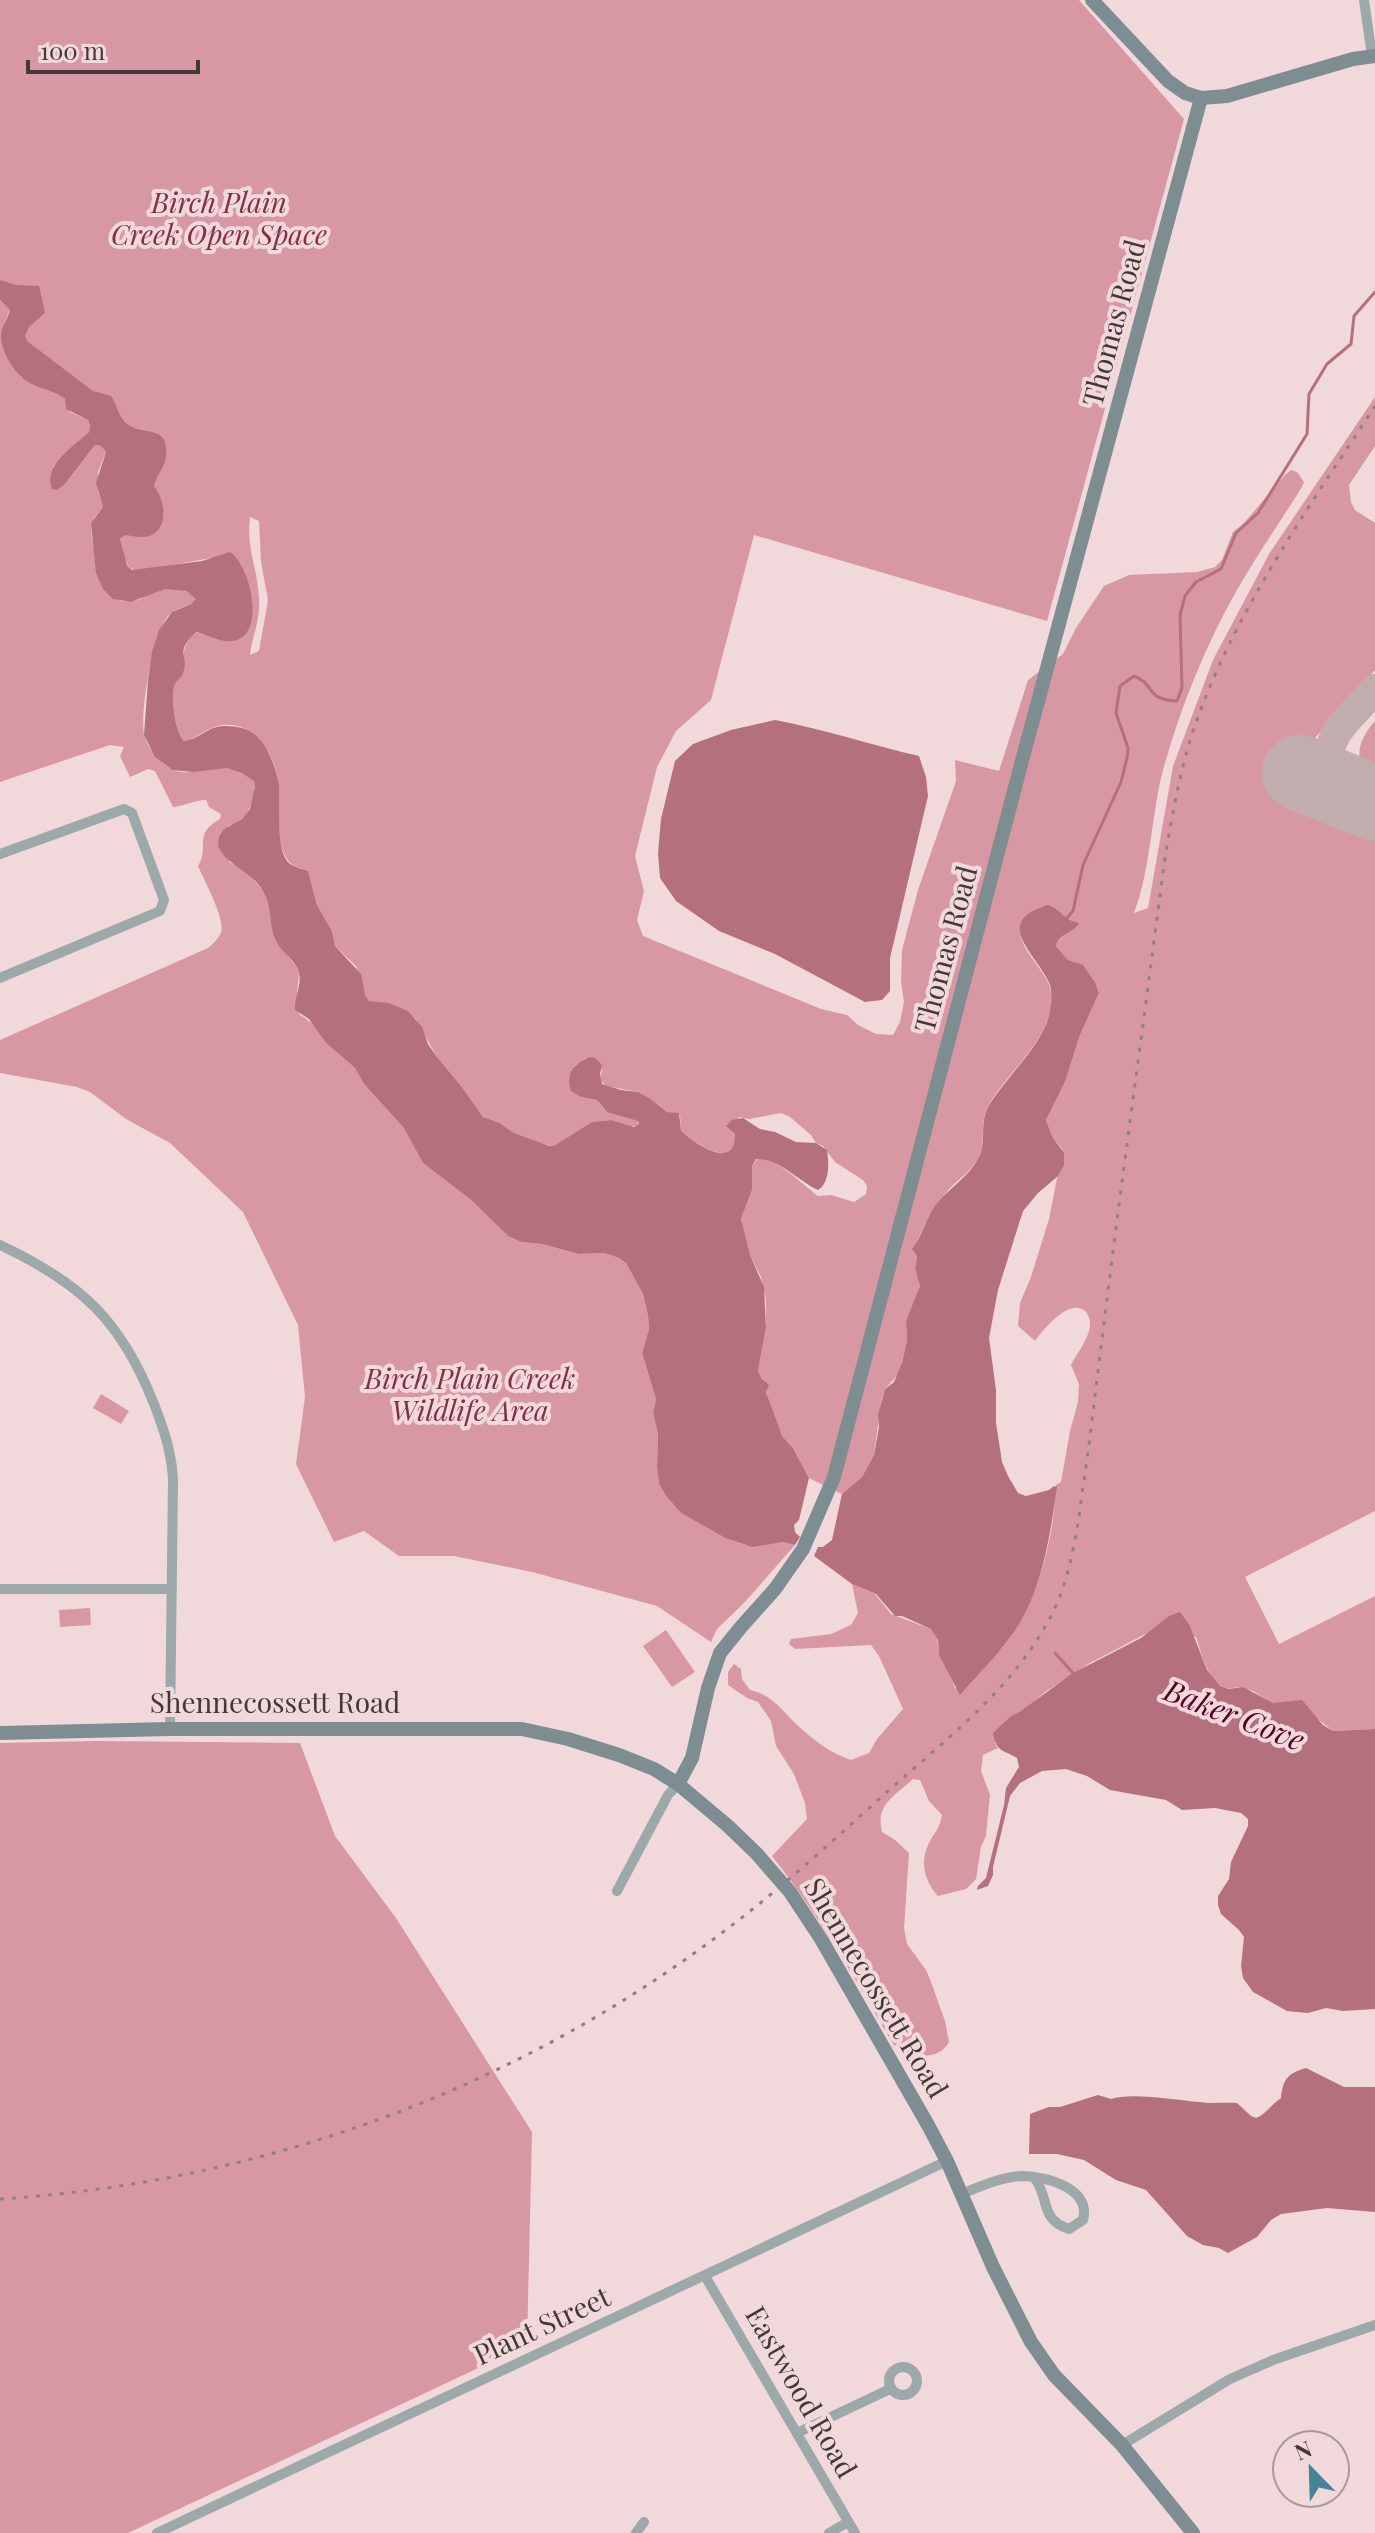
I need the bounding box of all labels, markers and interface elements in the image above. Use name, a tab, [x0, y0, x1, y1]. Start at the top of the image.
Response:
scale bar	[28, 24, 198, 74]
text: 100 m	[40, 34, 105, 66]
park label: Birch Plain Creek Open Space	[111, 183, 327, 252]
street label: Thomas Road	[1073, 235, 1153, 410]
street label: Thomas Road	[905, 861, 985, 1036]
park label: Birch Plain Creek Wildlife Area	[364, 1359, 575, 1428]
water label: Baker Cove	[1158, 1669, 1311, 1759]
street label: Shennecossett Road	[150, 1683, 400, 1720]
street label: Shennecossett Road	[797, 1870, 958, 2104]
street label: Plant Street	[467, 2276, 617, 2372]
street label: Eastwood Road	[738, 2299, 866, 2484]
north arrow	[1271, 2429, 1351, 2509]
text: N	[1290, 2433, 1316, 2467]

